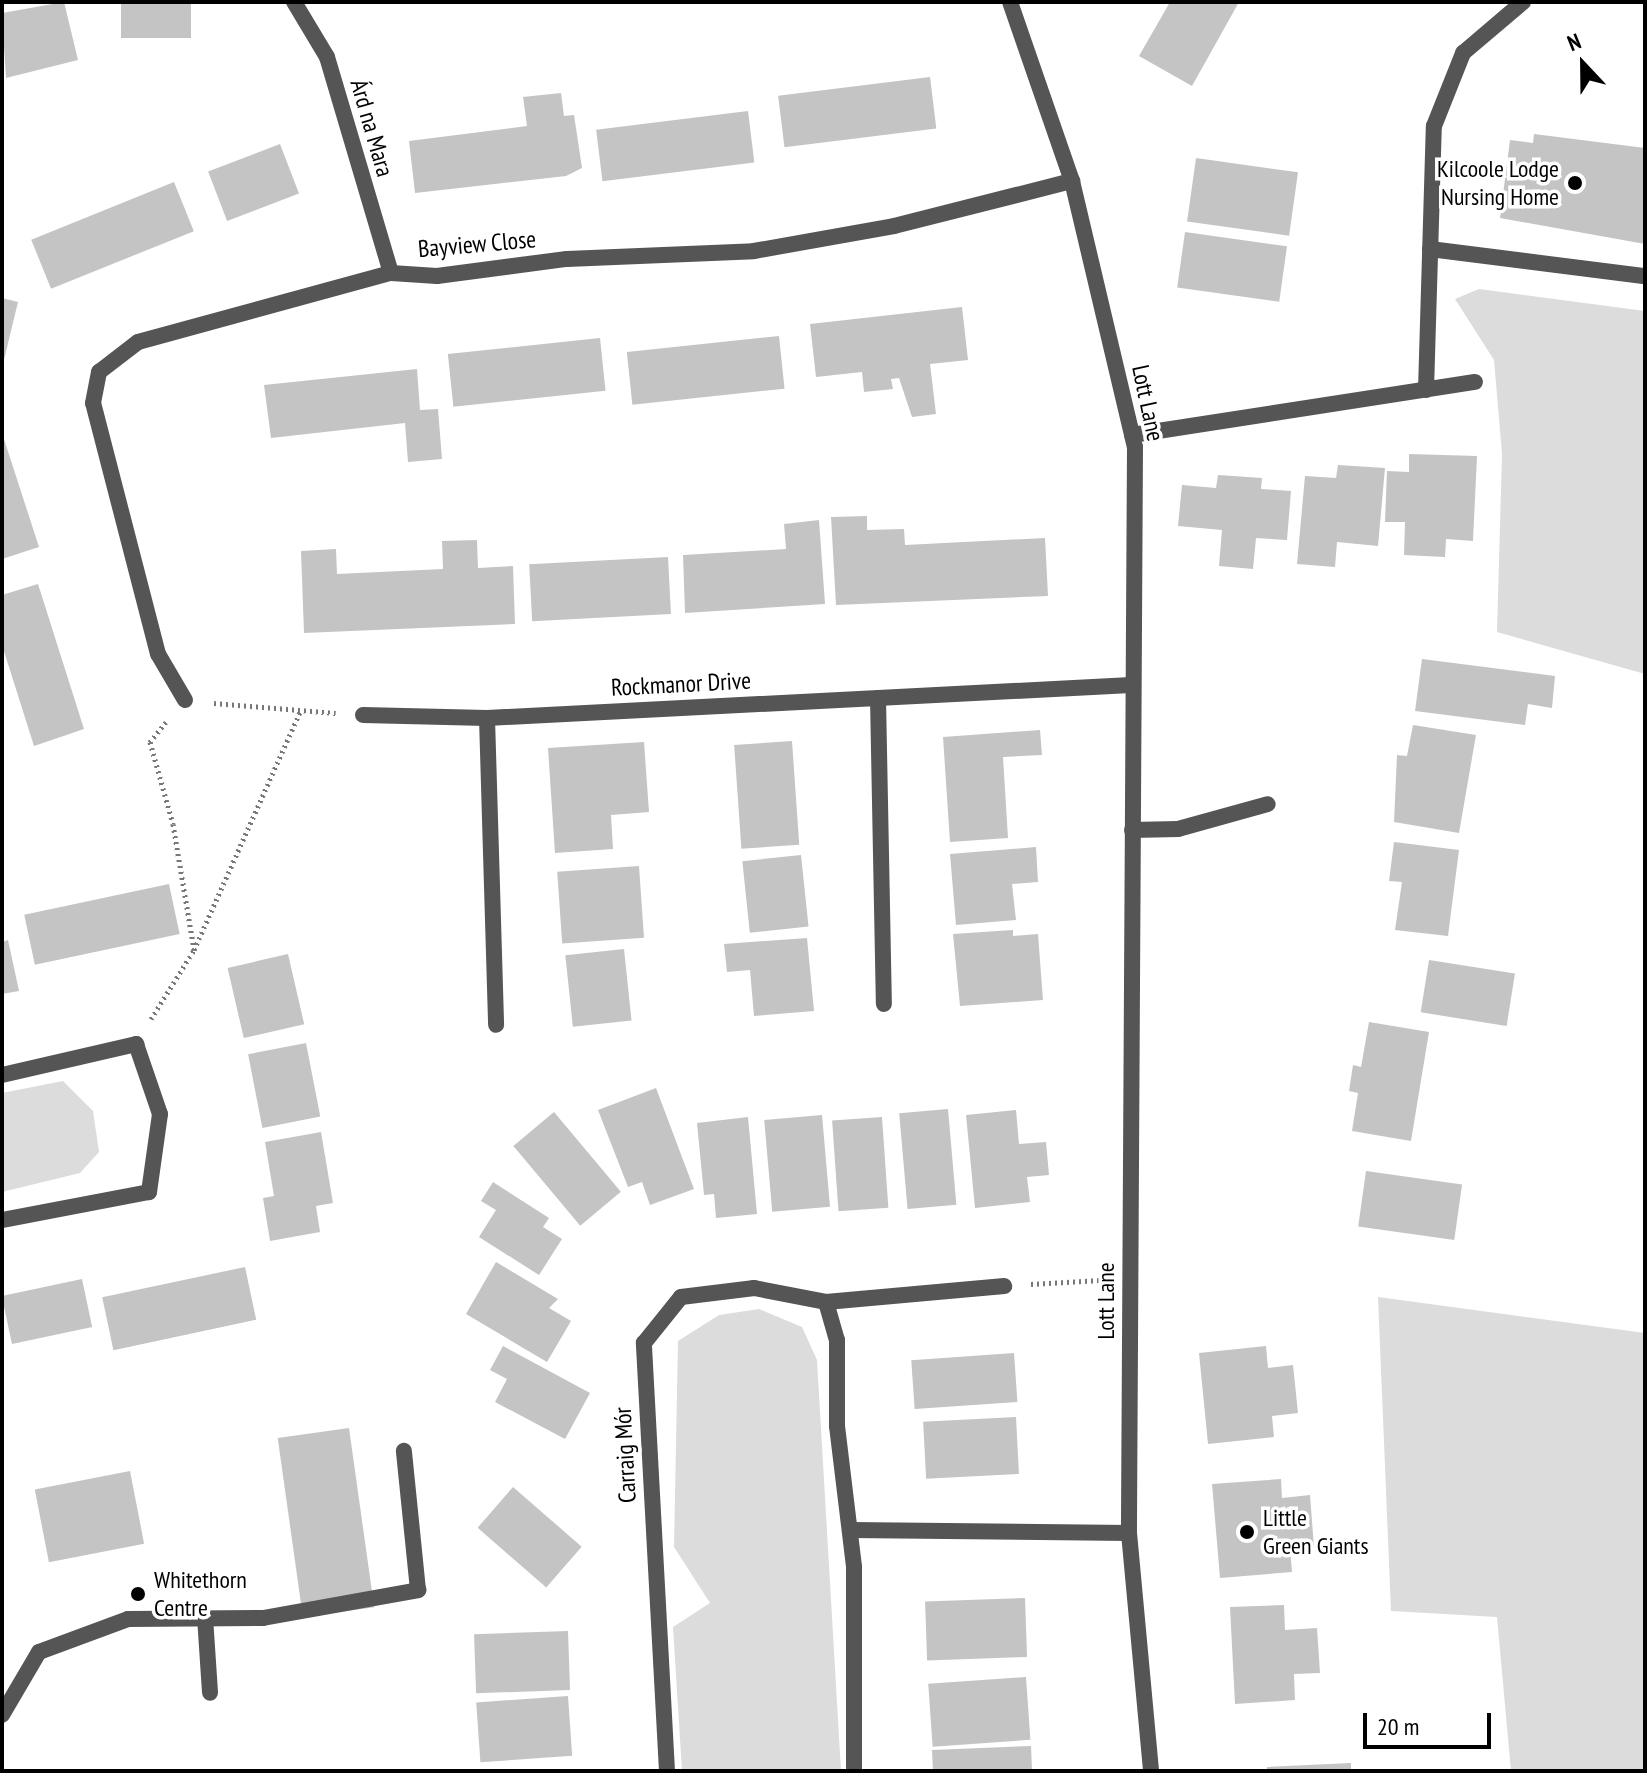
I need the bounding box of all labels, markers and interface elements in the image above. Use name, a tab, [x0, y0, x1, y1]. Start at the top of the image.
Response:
north arrow	[1543, 24, 1623, 104]
text: N	[1563, 27, 1585, 57]
street label: Árd na Mara	[344, 76, 400, 180]
place label: Kilcoole Lodge Nursing Home	[1437, 155, 1559, 211]
marker: Kilcoole Lodge Nursing Home	[1566, 174, 1584, 192]
street label: Bayview Close	[417, 224, 537, 264]
street label: Lott Lane	[1126, 362, 1170, 444]
street label: Rockmanor Drive	[610, 666, 752, 702]
street label: Lott Lane	[1092, 1262, 1120, 1340]
street label: Carraig Mór	[608, 1406, 642, 1504]
place label: Little Green Giants	[1263, 1504, 1369, 1560]
marker: Little Green Giants	[1238, 1523, 1256, 1541]
place label: Whitethorn Centre	[154, 1566, 247, 1622]
marker: Whitethorn Centre	[129, 1585, 147, 1603]
scale bar	[1367, 1697, 1495, 1747]
text: 20 m	[1377, 1711, 1419, 1742]

